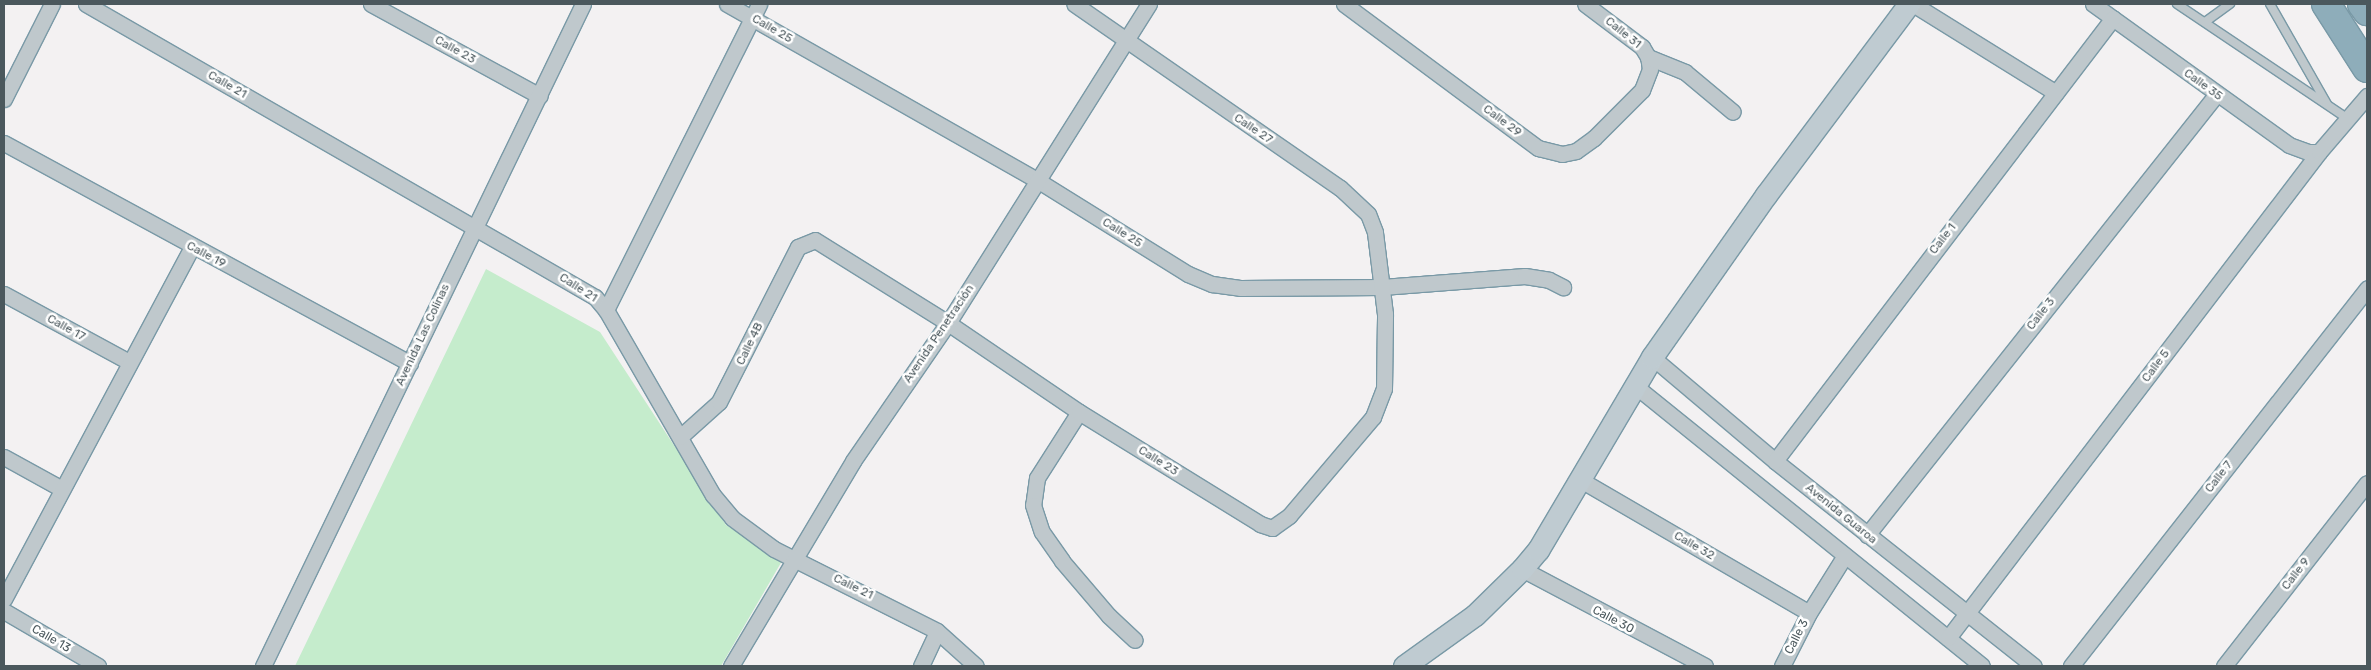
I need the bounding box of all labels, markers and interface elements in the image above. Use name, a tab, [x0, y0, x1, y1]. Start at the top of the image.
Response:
street label: Calle 25	[749, 12, 795, 46]
street label: Calle 31	[1602, 14, 1644, 52]
street label: Calle 23	[432, 33, 478, 67]
street label: Calle 35	[2181, 66, 2225, 104]
street label: Calle 21	[205, 68, 249, 102]
street label: Calle 29	[1480, 102, 1524, 140]
street label: Calle 27	[1231, 111, 1275, 147]
street label: Calle 25	[1099, 215, 1145, 251]
street label: Calle 1	[1926, 221, 1960, 257]
street label: Calle 19	[184, 239, 228, 271]
street label: Calle 21	[556, 270, 600, 306]
street label: Avenida Las Colinas	[393, 282, 453, 388]
street label: Avenida Penetración	[901, 282, 977, 386]
street label: Calle 3	[2024, 295, 2058, 333]
street label: Calle 17	[44, 312, 88, 344]
street label: Calle 4B	[734, 320, 766, 368]
street label: Calle 5	[2139, 347, 2173, 385]
street label: Calle 23	[1135, 443, 1181, 479]
street label: Calle 7	[2202, 458, 2236, 496]
street label: Avenida Guaroa	[1802, 481, 1880, 547]
street label: Calle 32	[1671, 529, 1717, 563]
street label: Calle 9	[2279, 555, 2313, 593]
street label: Calle 21	[831, 571, 875, 603]
street label: Calle 30	[1590, 603, 1636, 637]
street label: Calle 3	[1782, 617, 1812, 657]
street label: Calle 13	[29, 622, 73, 656]

